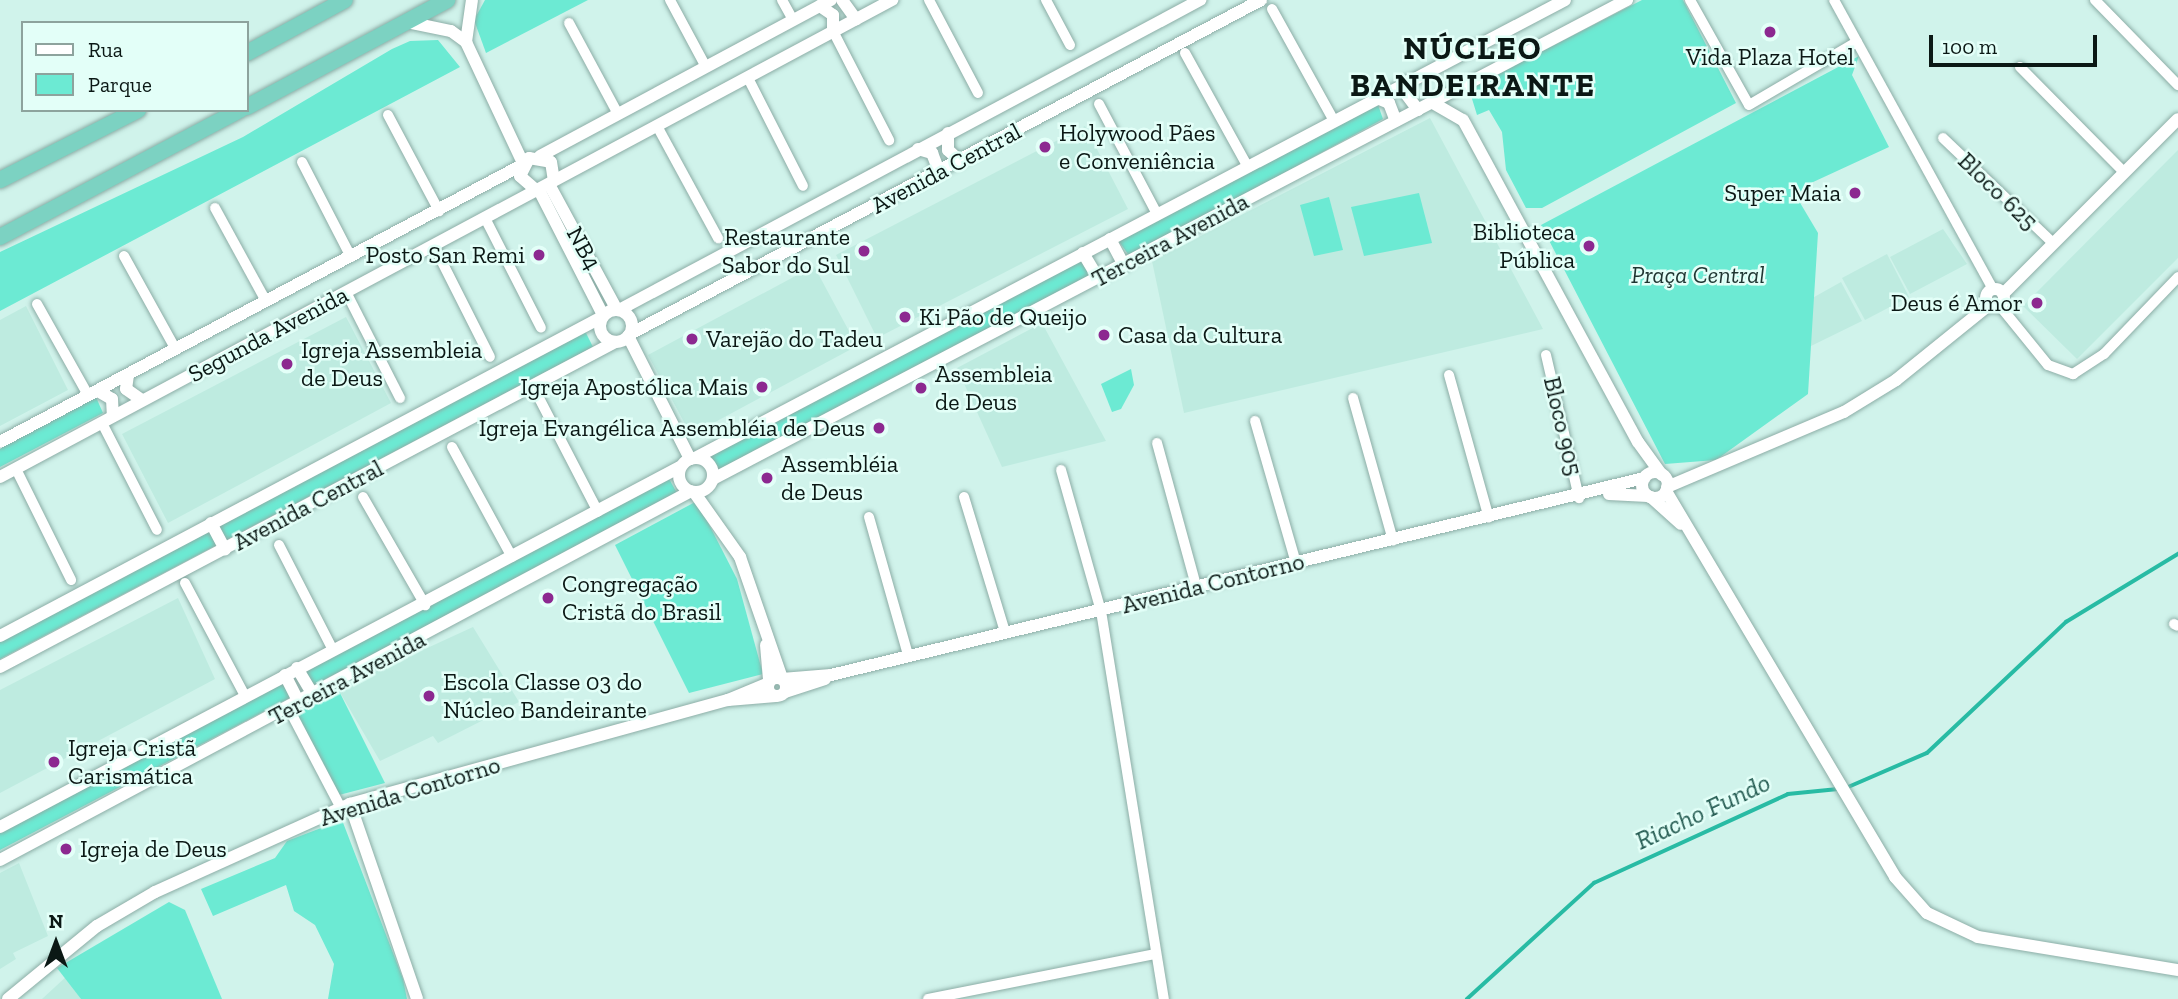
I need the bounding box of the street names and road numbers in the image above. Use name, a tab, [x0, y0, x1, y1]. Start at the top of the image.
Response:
street label: Avenida Central	[866, 116, 1026, 220]
street label: Bloco 625	[1952, 146, 2044, 236]
street label: Terceira Avenida	[1087, 187, 1253, 293]
street label: NB4	[560, 221, 608, 275]
street label: Segunda Avenida	[183, 280, 353, 388]
street label: Bloco 905	[1538, 374, 1588, 478]
street label: Avenida Central	[228, 453, 388, 557]
street label: Avenida Contorno	[1119, 546, 1307, 620]
street label: Terceira Avenida	[264, 625, 430, 731]
street label: Avenida Contorno	[316, 750, 504, 832]

